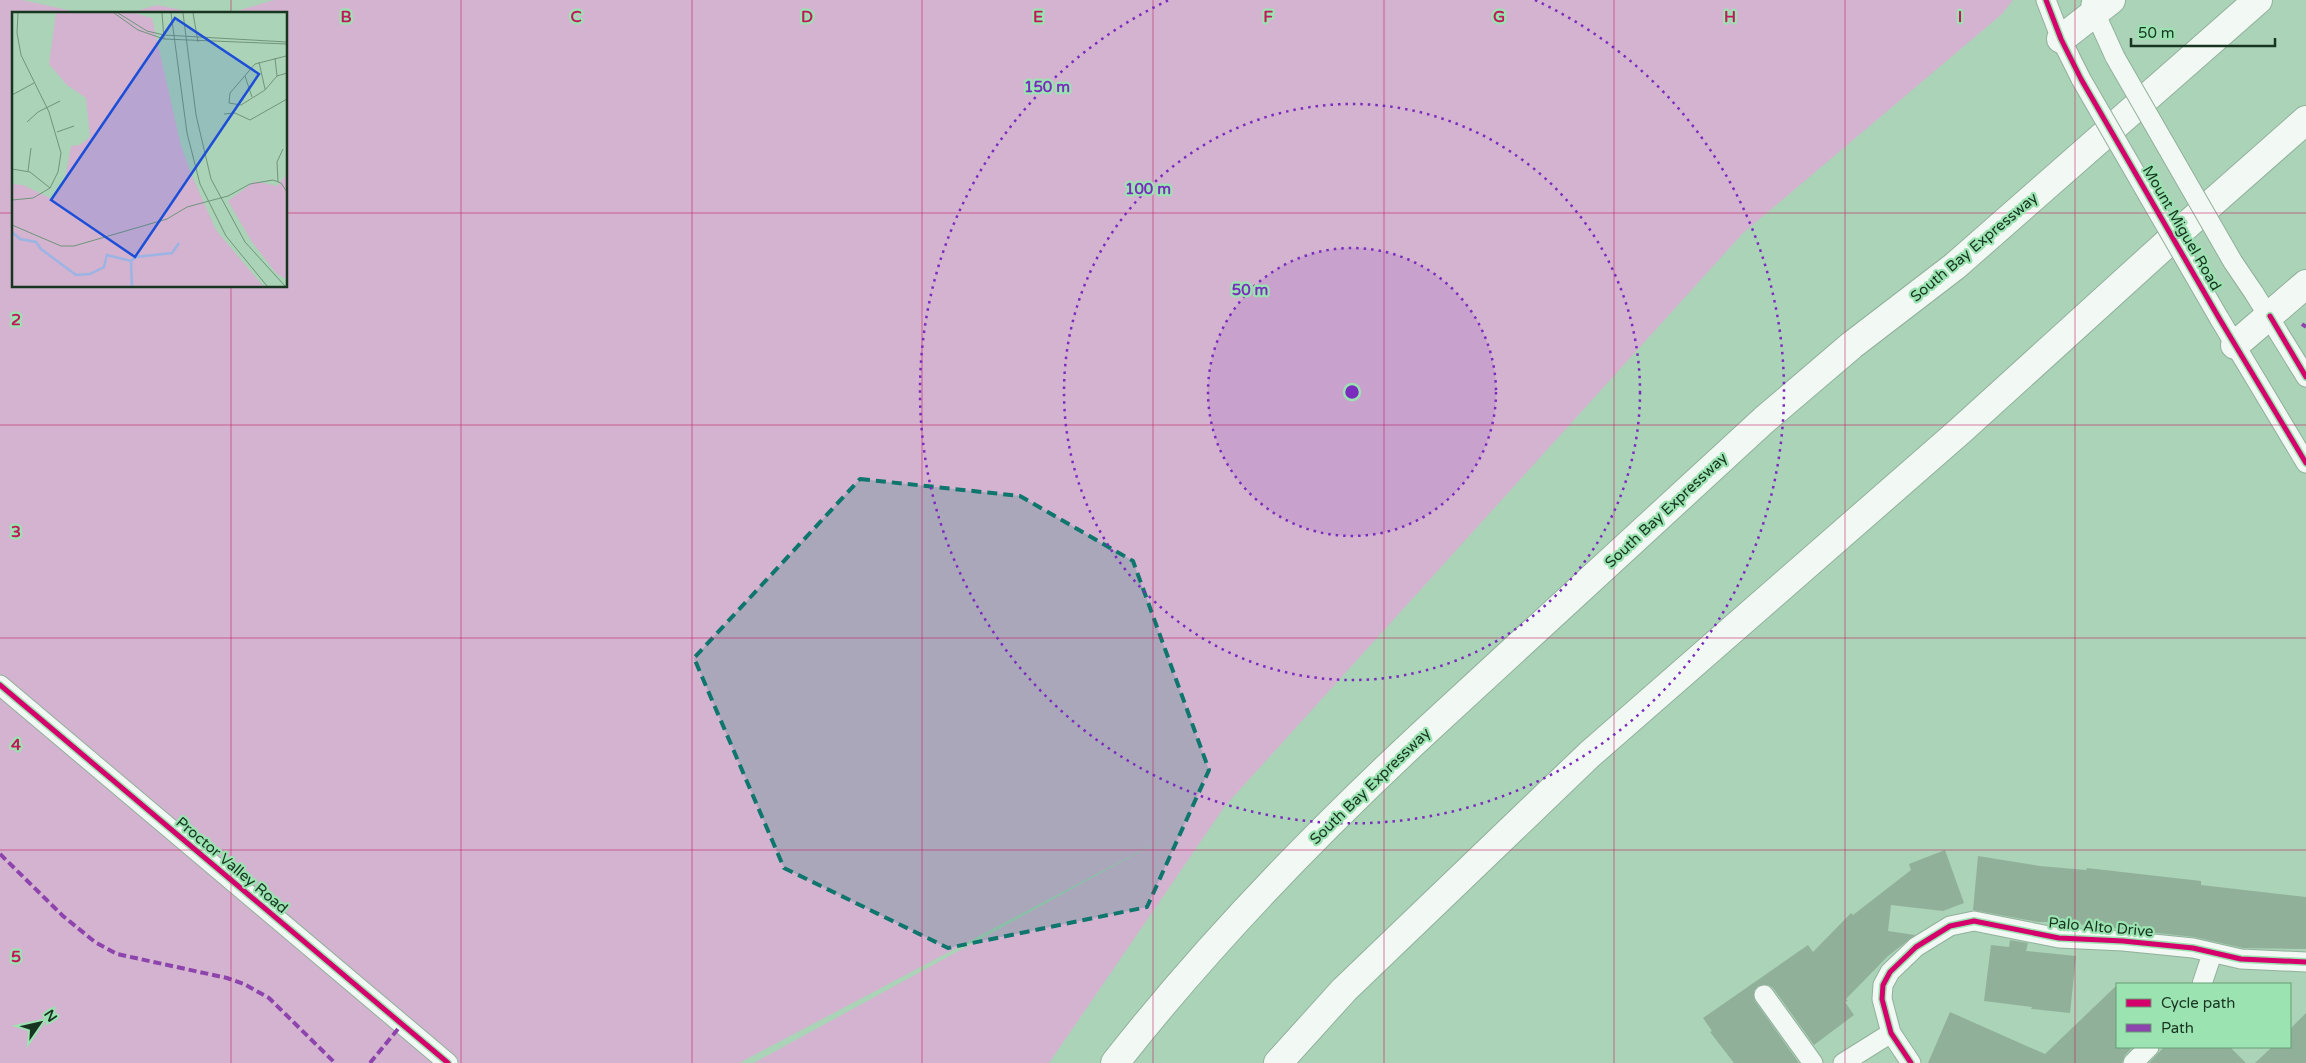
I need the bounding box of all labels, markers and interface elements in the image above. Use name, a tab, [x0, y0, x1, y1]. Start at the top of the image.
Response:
text: B	[340, 7, 352, 27]
text: C	[570, 7, 582, 27]
text: D	[801, 7, 813, 27]
text: E	[1033, 7, 1043, 27]
text: F	[1263, 7, 1273, 27]
text: G	[1493, 7, 1505, 27]
text: H	[1724, 7, 1736, 27]
text: I	[1958, 7, 1962, 27]
inset map	[12, 12, 288, 288]
scale bar	[2131, 15, 2275, 47]
text: 50 m	[2138, 24, 2175, 42]
text: 150 m	[1024, 78, 1070, 96]
street label: Mount Miguel Road	[2139, 162, 2225, 294]
text: 100 m	[1125, 180, 1171, 198]
street label: South Bay Expressway	[1907, 189, 2041, 305]
text: 50 m	[1232, 281, 1268, 299]
text: 2	[11, 310, 21, 330]
centre of rings	[1343, 383, 1361, 401]
street label: South Bay Expressway	[1601, 449, 1731, 571]
text: 3	[11, 522, 21, 542]
street label: South Bay Expressway	[1306, 724, 1434, 848]
text: 4	[11, 735, 21, 755]
street label: Proctor Valley Road	[172, 813, 292, 917]
street label: Palo Alto Drive	[2048, 913, 2154, 941]
text: 5	[11, 947, 21, 967]
legend	[2116, 983, 2291, 1048]
text: Cycle path	[2161, 994, 2235, 1012]
north arrow	[15, 998, 65, 1048]
text: N	[40, 1007, 61, 1025]
text: Path	[2161, 1019, 2194, 1037]

